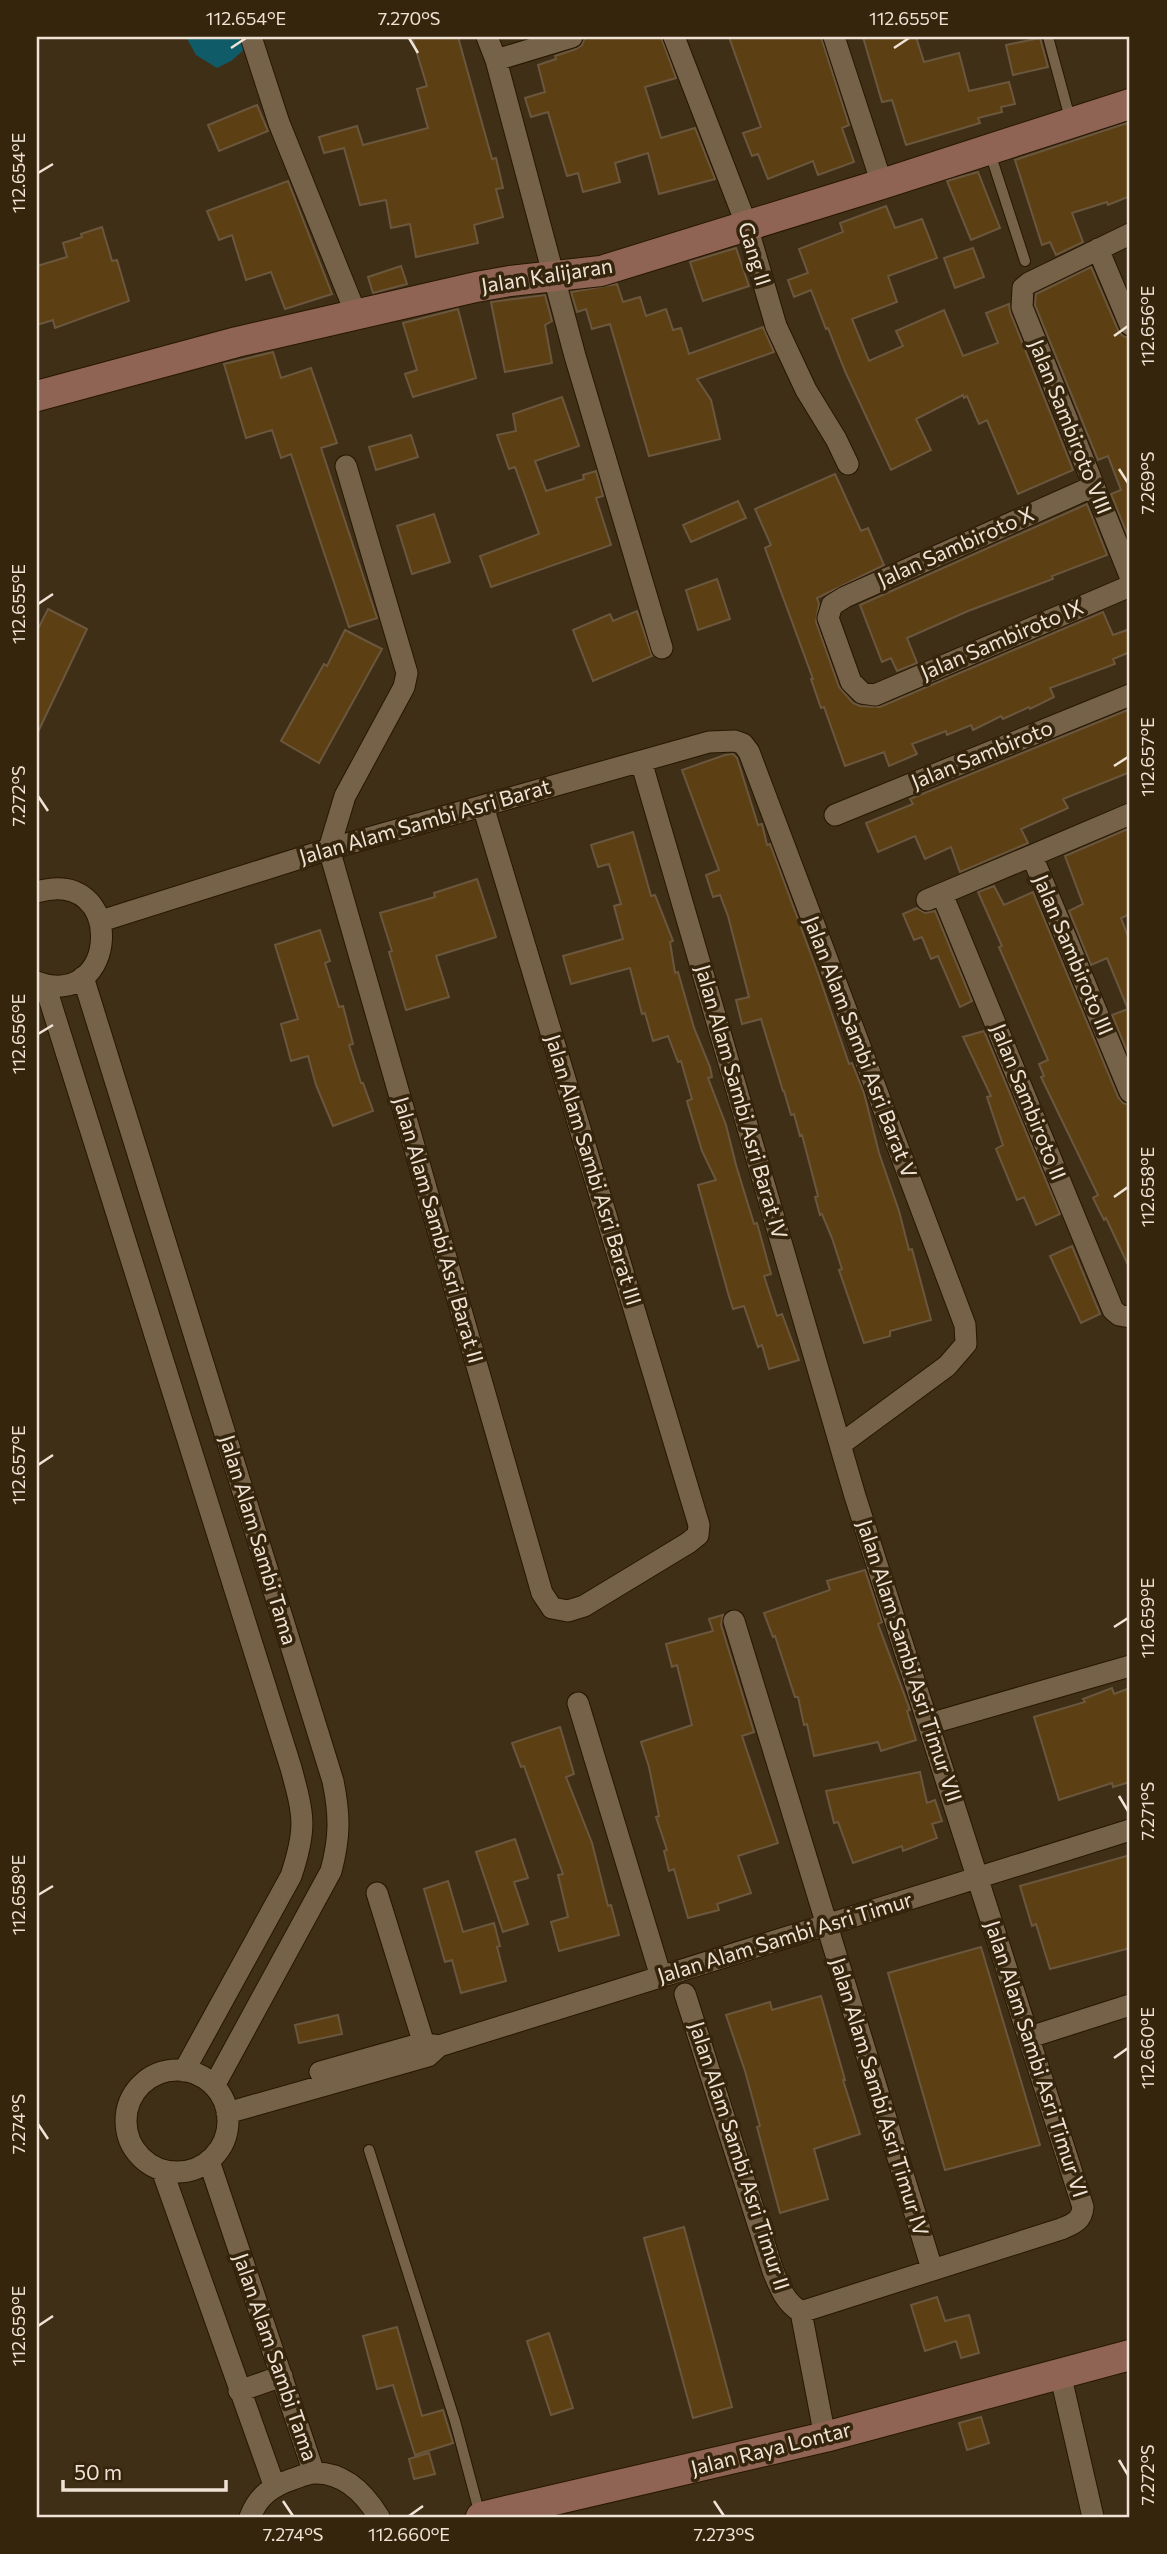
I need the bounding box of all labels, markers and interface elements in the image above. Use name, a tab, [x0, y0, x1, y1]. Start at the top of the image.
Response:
text: 112.654°E	[206, 7, 286, 29]
text: 7.270°S	[378, 7, 440, 29]
text: 112.655°E	[869, 7, 949, 29]
text: 112.654°E	[7, 133, 29, 213]
street label: Gang II	[734, 219, 777, 289]
street label: Jalan Kalijaran	[479, 252, 614, 297]
text: 112.656°E	[1136, 286, 1158, 366]
street label: Jalan Sambiroto VIII	[1025, 335, 1118, 518]
text: 7.269°S	[1136, 451, 1158, 515]
street label: Jalan Sambiroto X	[873, 500, 1037, 591]
text: 112.655°E	[7, 564, 29, 644]
street label: Jalan Sambiroto IX	[916, 593, 1087, 684]
street label: Jalan Sambiroto	[907, 714, 1056, 793]
text: 112.657°E	[1136, 717, 1158, 797]
text: 7.272°S	[7, 765, 29, 827]
street label: Jalan Alam Sambi Asri Barat	[296, 773, 553, 868]
street label: Jalan Sambiroto III	[1029, 870, 1119, 1038]
street label: Jalan Alam Sambi Asri Barat V	[800, 912, 923, 1181]
street label: Jalan Alam Sambi Asri Barat IV	[691, 961, 794, 1242]
text: 112.656°E	[7, 994, 29, 1074]
street label: Jalan Sambiroto II	[987, 1020, 1072, 1183]
street label: Jalan Alam Sambi Asri Barat III	[541, 1031, 648, 1308]
street label: Jalan Alam Sambi Asri Barat II	[389, 1093, 489, 1366]
text: 112.658°E	[1136, 1147, 1158, 1227]
text: 112.657°E	[7, 1425, 29, 1505]
street label: Jalan Alam Sambi Tama	[216, 1432, 303, 1647]
street label: Jalan Alam Sambi Asri Timur VII	[853, 1516, 968, 1805]
text: 112.659°E	[1136, 1578, 1158, 1658]
text: 7.271°S	[1136, 1782, 1158, 1840]
text: 112.658°E	[7, 1855, 29, 1935]
street label: Jalan Alam Sambi Asri Timur	[654, 1886, 915, 1987]
street label: Jalan Alam Sambi Asri Timur VI	[981, 1917, 1094, 2200]
street label: Jalan Alam Sambi Asri Timur IV	[826, 1954, 935, 2239]
text: 112.660°E	[1136, 2007, 1158, 2089]
street label: Jalan Alam Sambi Asri Timur II	[685, 2018, 796, 2293]
text: 7.274°S	[7, 2094, 29, 2154]
street label: Jalan Alam Sambi Tama	[229, 2249, 324, 2464]
text: 112.659°E	[7, 2286, 29, 2366]
street label: Jalan Raya Lontar	[688, 2416, 853, 2480]
text: 7.272°S	[1136, 2444, 1158, 2506]
scale bar	[63, 2449, 226, 2493]
text: 50 m	[74, 2459, 122, 2484]
text: 7.274°S	[263, 2523, 323, 2545]
text: 112.660°E	[368, 2523, 450, 2545]
text: 7.273°S	[693, 2523, 755, 2545]

